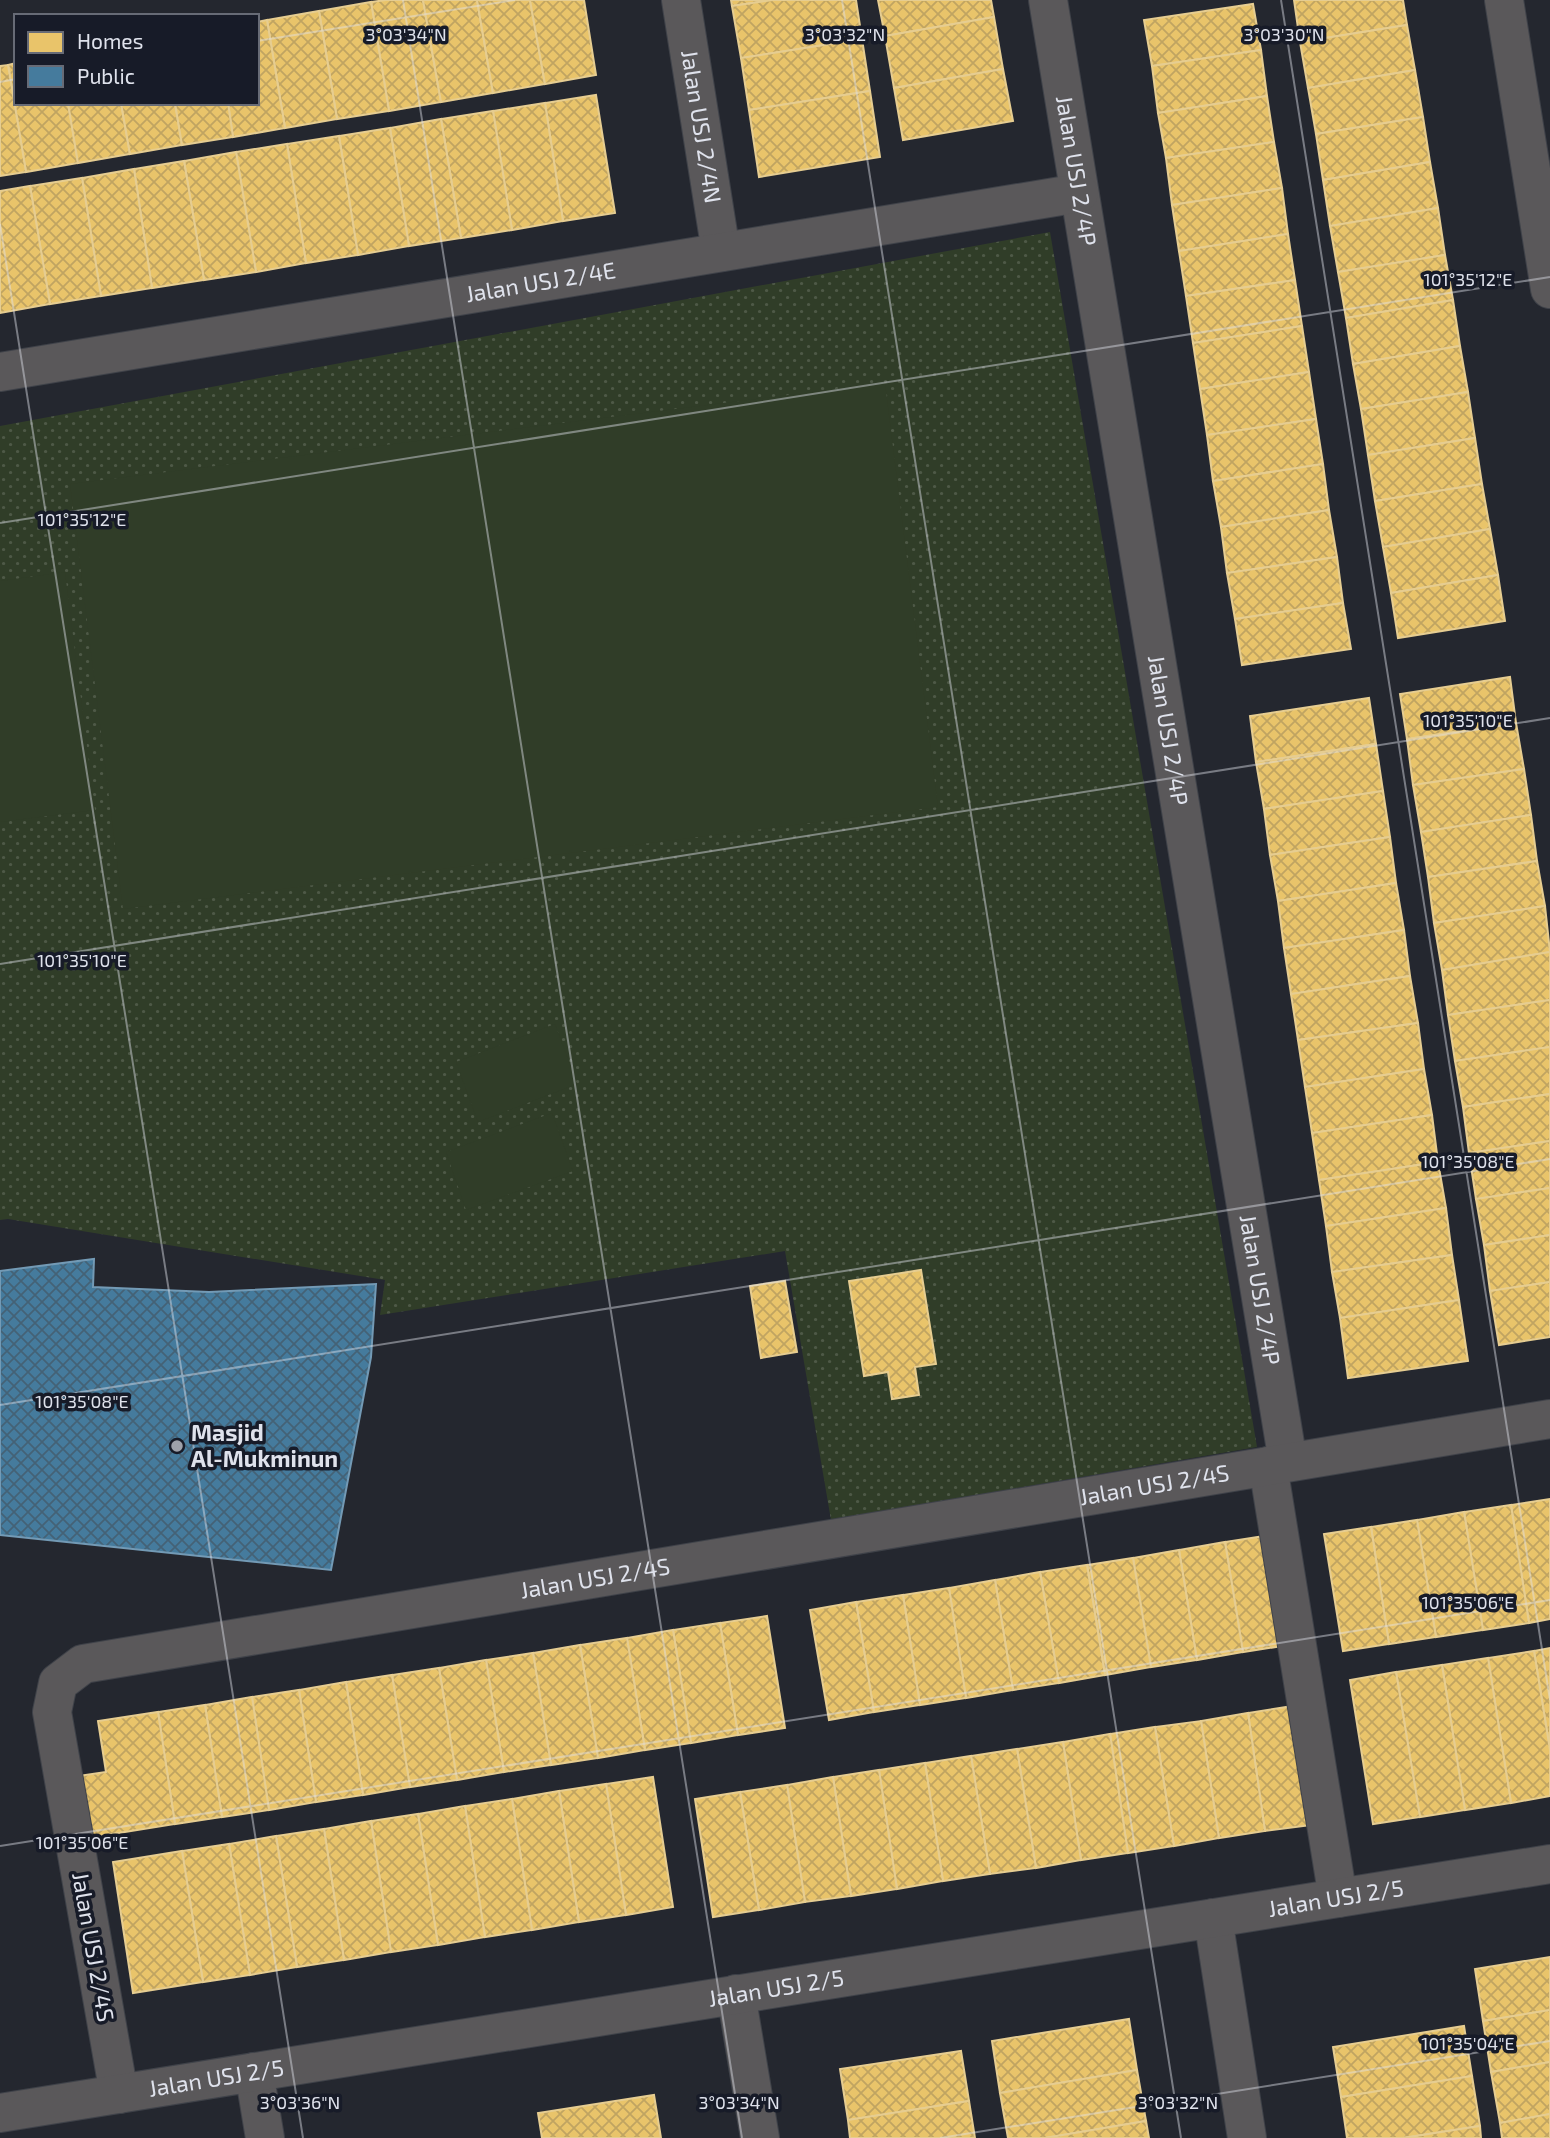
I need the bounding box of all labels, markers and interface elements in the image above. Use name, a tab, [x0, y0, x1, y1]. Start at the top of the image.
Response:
legend	[14, 14, 259, 105]
text: 3°03'34"N	[365, 23, 447, 45]
text: 3°03'32"N	[805, 23, 885, 45]
text: 3°03'30"N	[1243, 23, 1325, 45]
text: Homes	[77, 28, 143, 53]
street label: Jalan USJ 2/4N	[676, 48, 728, 205]
text: Public	[77, 63, 135, 88]
street label: Jalan USJ 2/4P	[1051, 93, 1103, 248]
street label: Jalan USJ 2/4E	[463, 255, 617, 308]
text: 101°35'12"E	[1424, 268, 1512, 290]
text: 101°35'12"E	[38, 508, 126, 530]
street label: Jalan USJ 2/4P	[1143, 653, 1195, 807]
text: 101°35'10"E	[1423, 709, 1513, 731]
text: 101°35'10"E	[37, 949, 127, 971]
text: 101°35'08"E	[1421, 1150, 1515, 1172]
street label: Jalan USJ 2/4P	[1235, 1212, 1287, 1367]
text: 101°35'08"E	[35, 1390, 129, 1412]
place label: Masjid Al-Mukminun	[191, 1418, 338, 1472]
marker: Masjid Al-Mukminun	[169, 1438, 185, 1454]
street label: Jalan USJ 2/4S	[1077, 1458, 1231, 1510]
street label: Jalan USJ 2/4S	[518, 1551, 672, 1604]
text: 101°35'06"E	[1422, 1591, 1514, 1613]
text: 101°35'06"E	[36, 1831, 128, 1853]
street label: Jalan USJ 2/4S	[67, 1870, 121, 2024]
street label: Jalan USJ 2/5	[1266, 1873, 1405, 1922]
street label: Jalan USJ 2/5	[706, 1963, 846, 2012]
text: 101°35'04"E	[1421, 2032, 1515, 2054]
street label: Jalan USJ 2/5	[146, 2053, 286, 2102]
text: 3°03'36"N	[260, 2091, 340, 2113]
text: 3°03'34"N	[698, 2091, 780, 2113]
text: 3°03'32"N	[1138, 2091, 1218, 2113]

